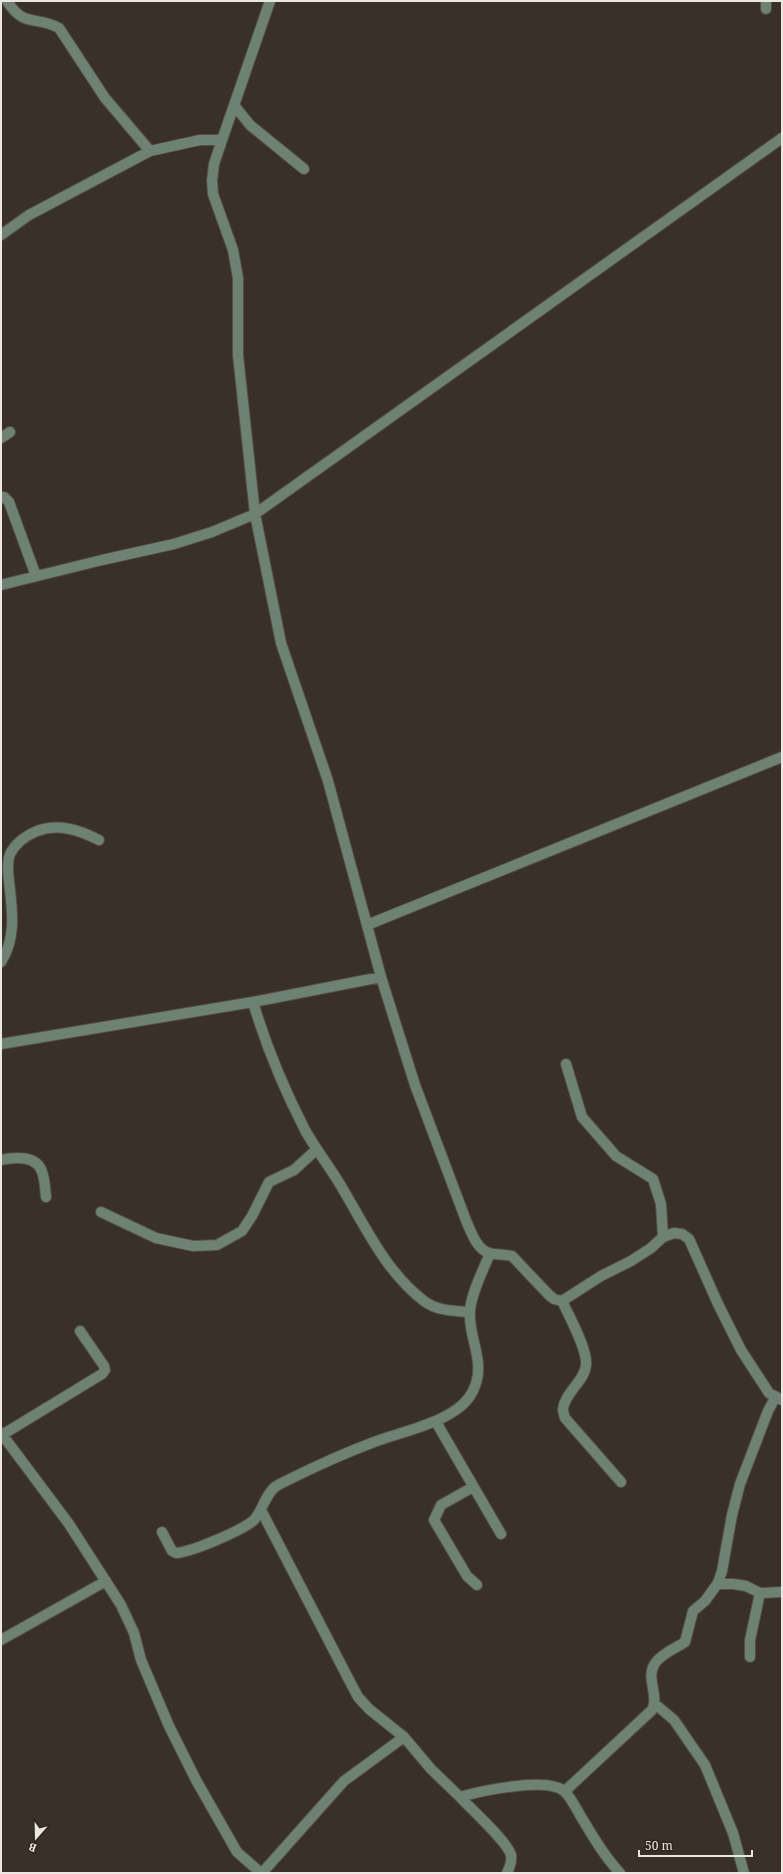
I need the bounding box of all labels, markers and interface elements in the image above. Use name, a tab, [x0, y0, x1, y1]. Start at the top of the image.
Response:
north arrow	[16, 1818, 56, 1858]
scale bar	[639, 1832, 752, 1858]
text: 50 m	[645, 1837, 673, 1854]
text: B	[26, 1840, 38, 1856]

